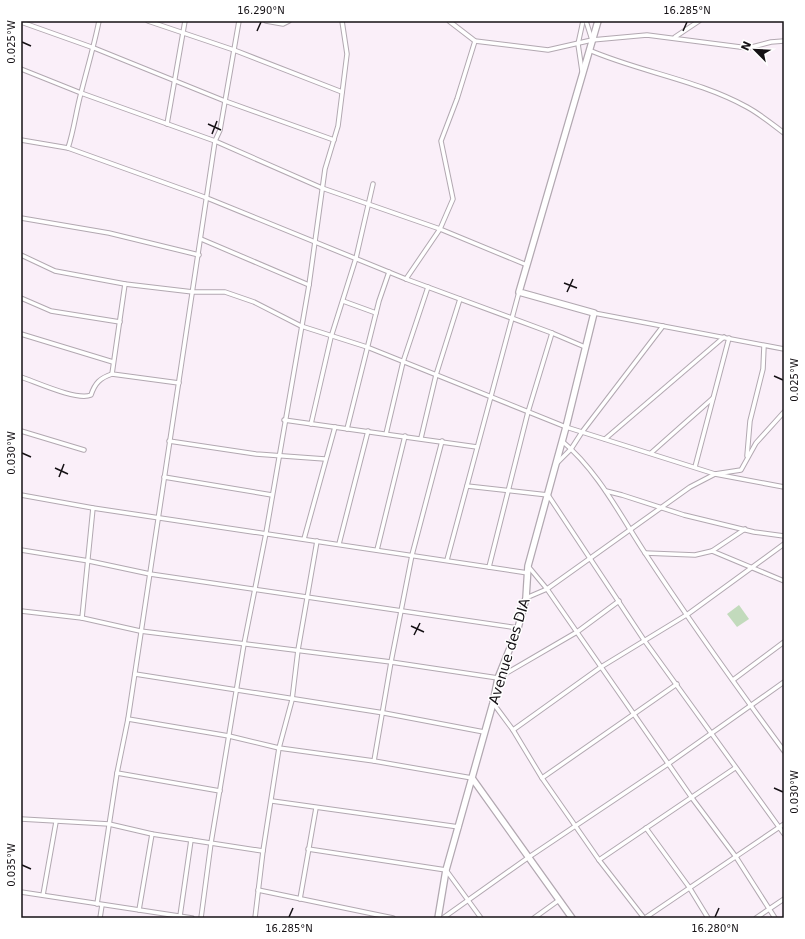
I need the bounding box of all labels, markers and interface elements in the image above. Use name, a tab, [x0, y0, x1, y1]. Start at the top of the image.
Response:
text: 16.290°N	[237, 5, 285, 16]
text: 16.285°N	[663, 5, 711, 16]
text: 0.025°W	[6, 20, 17, 64]
north arrow	[735, 30, 775, 70]
text: N	[739, 39, 754, 53]
text: 0.025°W	[789, 358, 800, 402]
text: 0.030°W	[6, 431, 17, 475]
street label: Avenue des DIA	[485, 596, 533, 706]
text: 0.030°W	[789, 770, 800, 814]
text: 0.035°W	[6, 843, 17, 887]
text: 16.285°N	[265, 923, 313, 934]
text: 16.280°N	[691, 923, 739, 934]

